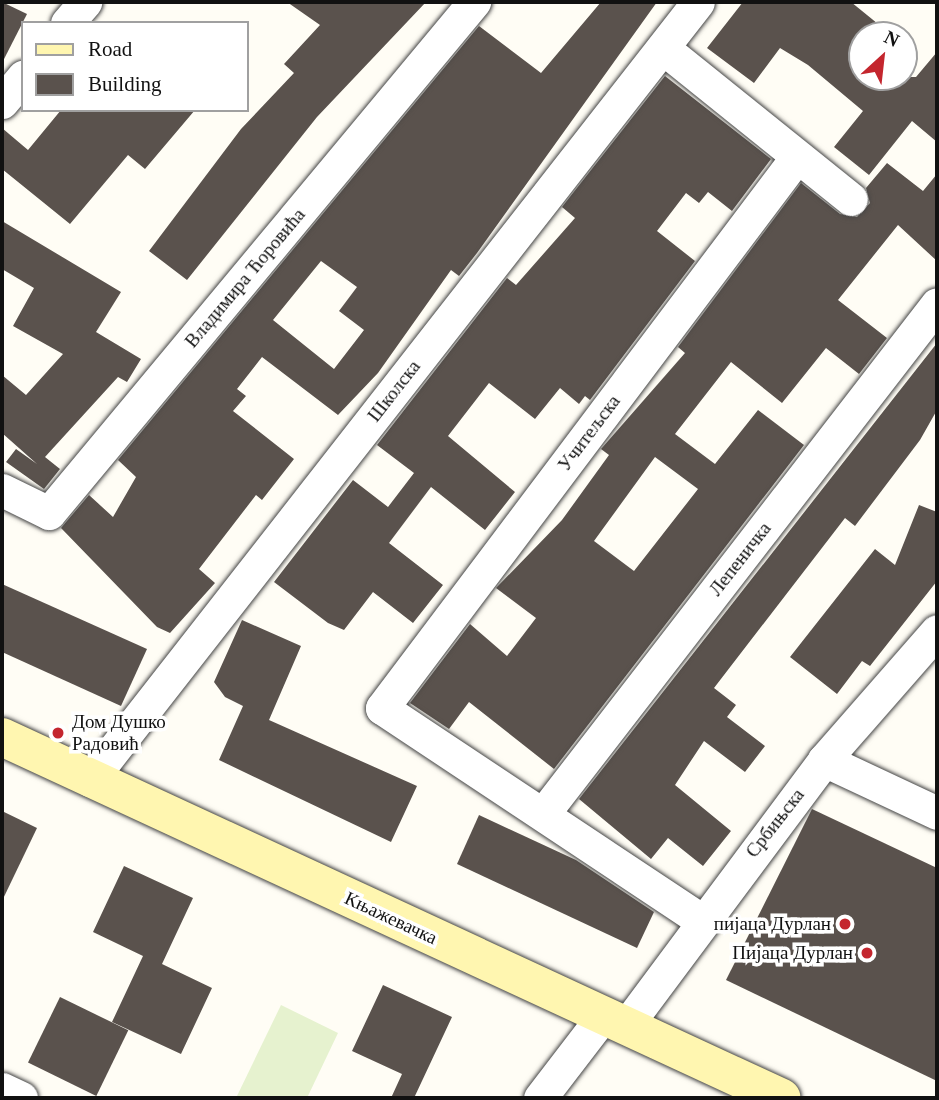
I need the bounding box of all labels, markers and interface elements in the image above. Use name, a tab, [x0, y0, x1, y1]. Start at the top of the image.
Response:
legend	[21, 21, 248, 112]
north arrow	[848, 21, 918, 91]
text: N	[881, 26, 903, 51]
text: Road	[88, 37, 132, 61]
text: Building	[88, 72, 162, 96]
street label: Владимира Ћоровића	[180, 204, 310, 352]
street label: Школска	[363, 356, 425, 426]
street label: Учитељска	[553, 390, 625, 476]
street label: Лепеничка	[704, 518, 776, 600]
place label: Дом Душко Радовић	[72, 711, 166, 755]
marker: Дом Душко Радовић	[50, 725, 66, 741]
street label: Србињска	[741, 784, 809, 862]
street label: Књажевачка	[341, 887, 441, 949]
place label: пијаца Дурлан	[714, 913, 831, 935]
marker: пијаца Дурлан	[837, 916, 853, 932]
place label: Пијаца Дурлан	[732, 942, 853, 964]
marker: Пијаца Дурлан	[859, 945, 875, 961]

